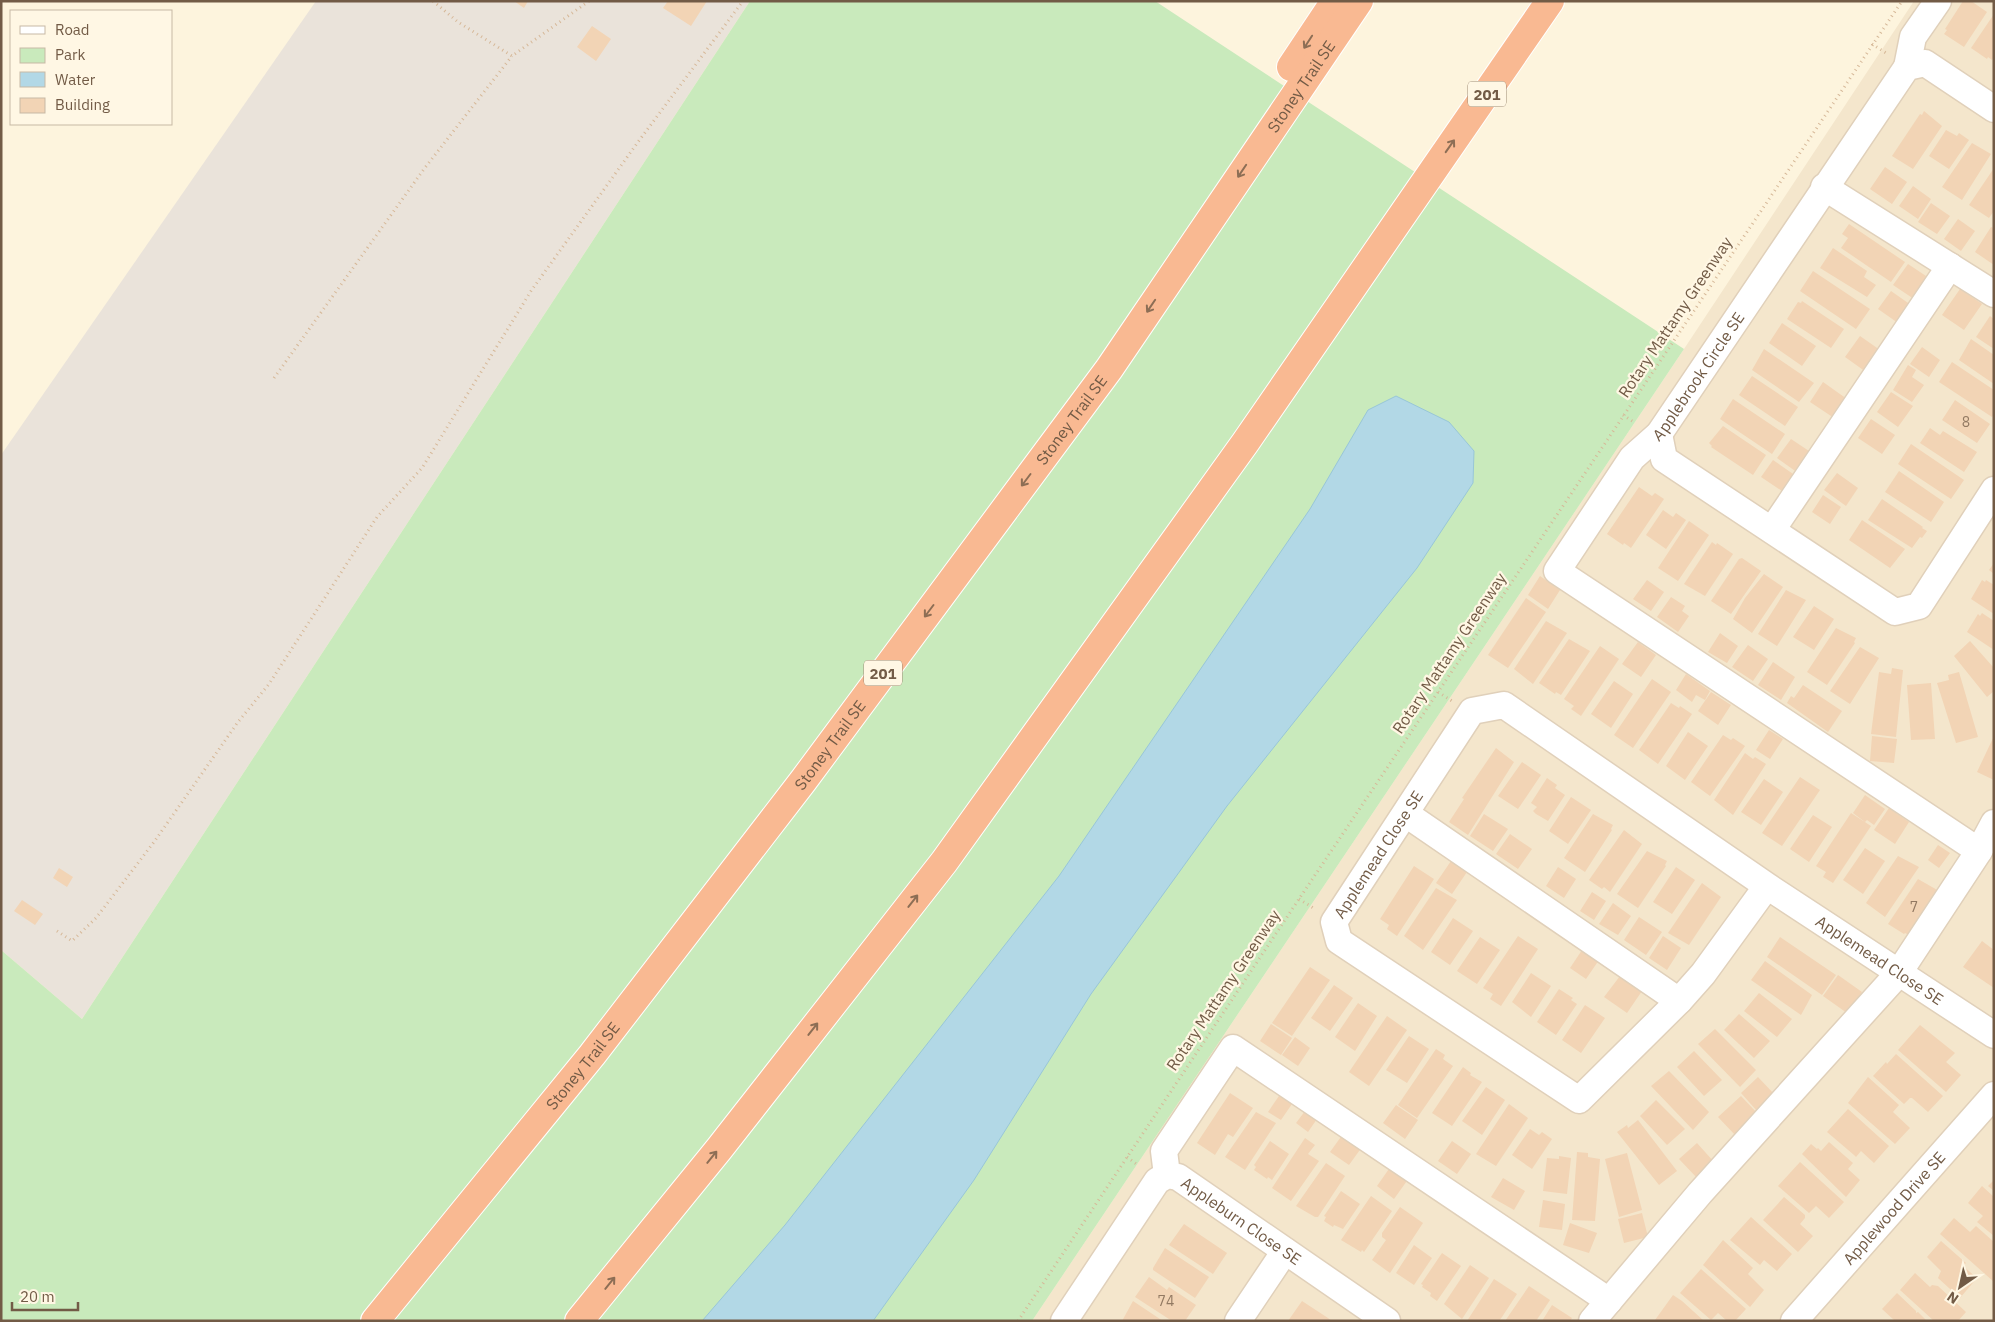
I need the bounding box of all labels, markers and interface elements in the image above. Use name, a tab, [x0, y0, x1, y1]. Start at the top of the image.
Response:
legend	[10, 10, 172, 125]
text: Road	[55, 20, 90, 39]
one-way arrow	[1303, 35, 1313, 49]
street label: Stoney Trail SE	[1263, 37, 1339, 136]
text: Park	[55, 45, 85, 64]
text: Water	[55, 70, 96, 89]
road number: 201	[1468, 82, 1506, 106]
text: Building	[55, 95, 110, 114]
one-way arrow	[1445, 140, 1455, 154]
one-way arrow	[1237, 164, 1247, 178]
street label: Rotary Mattamy Greenway	[1614, 233, 1736, 401]
one-way arrow	[1146, 298, 1156, 312]
street label: Applebrook Circle SE	[1648, 308, 1749, 445]
street label: Stoney Trail SE	[1031, 371, 1111, 469]
house number: 8	[1962, 413, 1970, 431]
one-way arrow	[1021, 473, 1031, 487]
street label: Rotary Mattamy Greenway	[1388, 569, 1510, 737]
one-way arrow	[924, 604, 934, 618]
road number: 201	[864, 660, 902, 686]
street label: Stoney Trail SE	[790, 696, 870, 794]
street label: Applemead Close SE	[1329, 787, 1427, 922]
one-way arrow	[908, 895, 919, 908]
house number: 7	[1910, 898, 1918, 916]
street label: Rotary Mattamy Greenway	[1162, 906, 1284, 1074]
street label: Applemead Close SE	[1812, 911, 1947, 1009]
street label: Stoney Trail SE	[541, 1018, 624, 1114]
one-way arrow	[807, 1023, 818, 1036]
street label: Applewood Drive SE	[1839, 1147, 1950, 1269]
one-way arrow	[707, 1151, 718, 1164]
street label: Appleburn Close SE	[1178, 1172, 1305, 1269]
north arrow	[1935, 1262, 1985, 1312]
one-way arrow	[604, 1277, 615, 1290]
scale bar	[12, 1280, 79, 1312]
text: 20 m	[20, 1287, 55, 1306]
text: N	[1943, 1287, 1962, 1308]
house number: 74	[1158, 1292, 1174, 1310]

